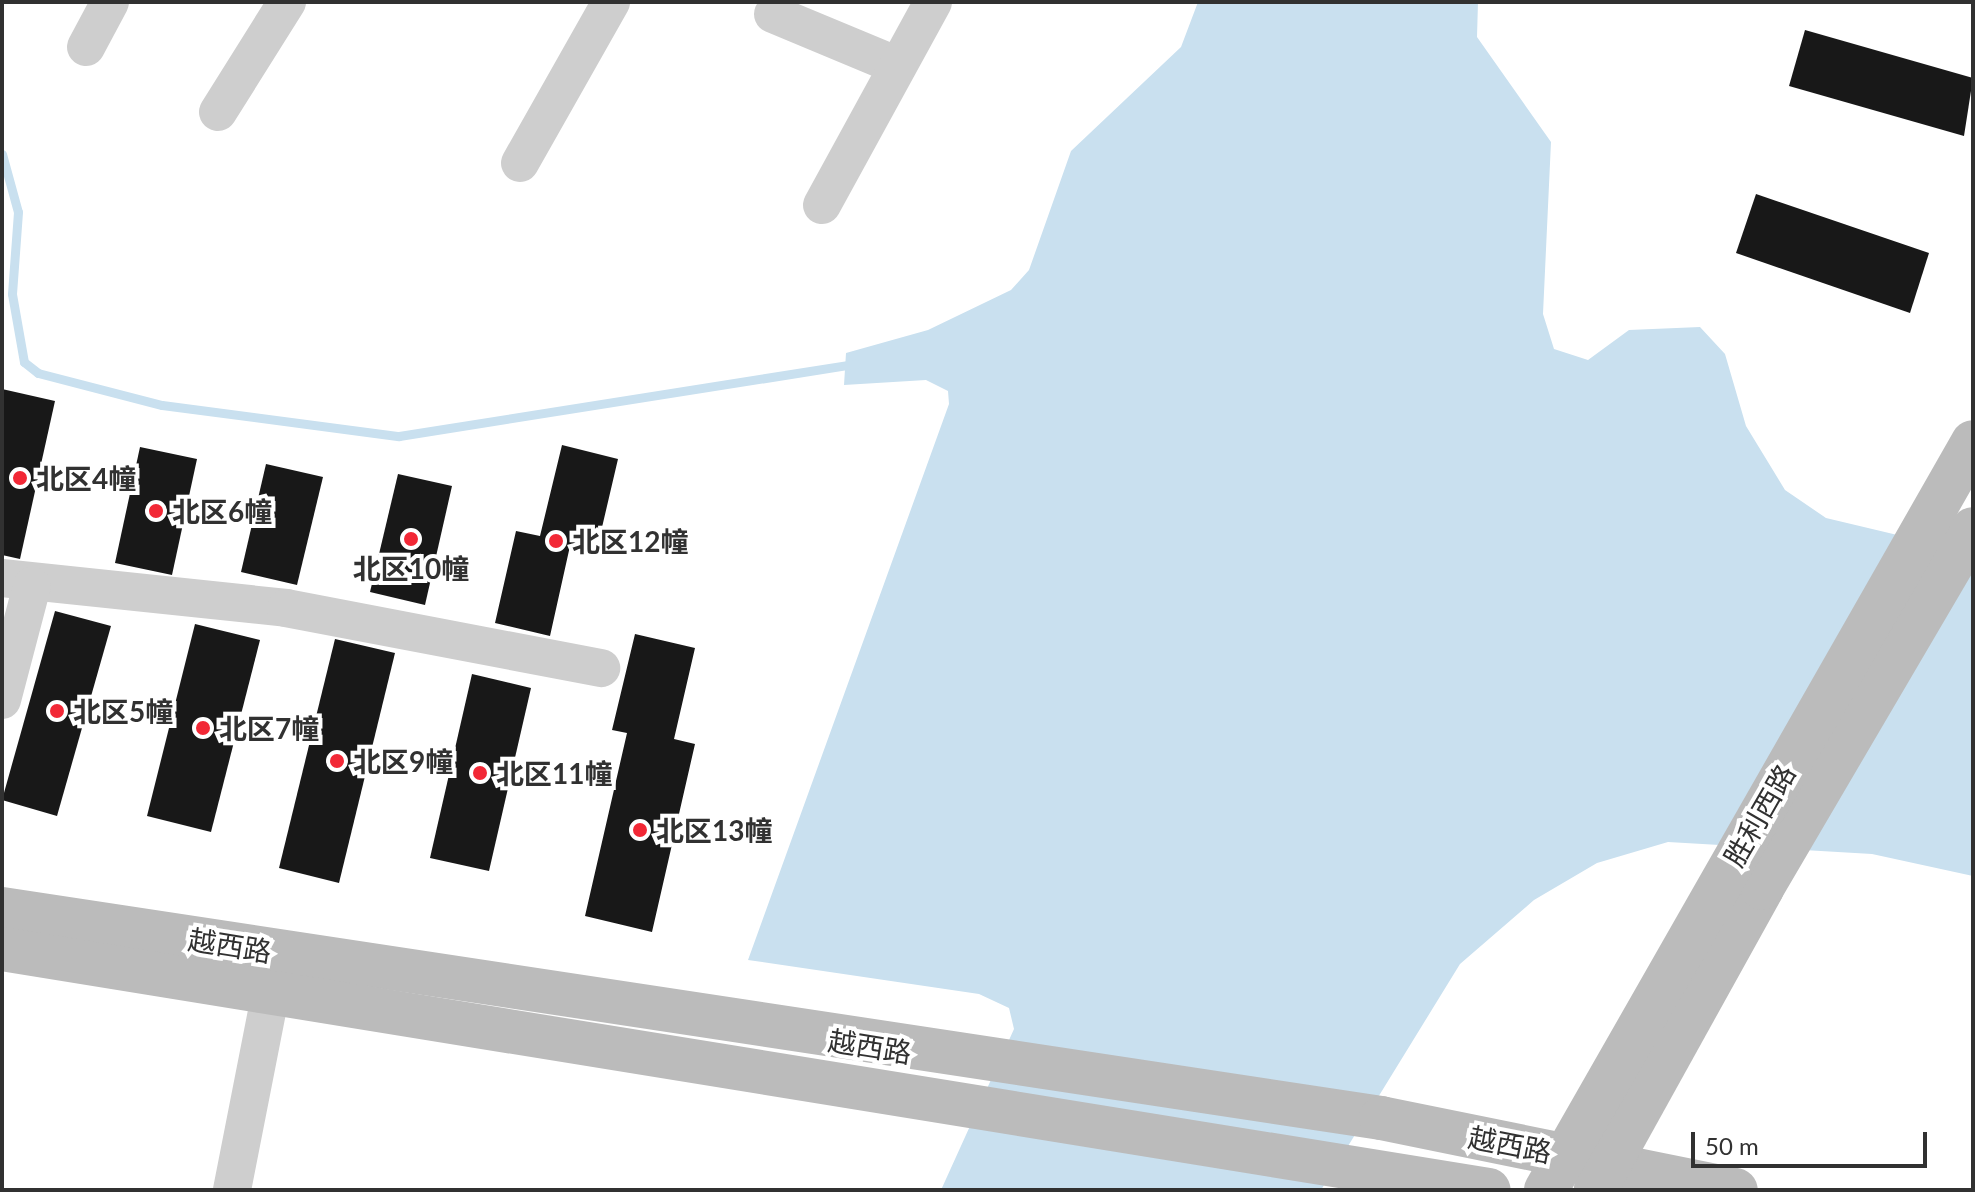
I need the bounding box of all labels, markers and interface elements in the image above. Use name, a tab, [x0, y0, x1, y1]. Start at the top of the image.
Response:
place label: 北区4幢	[36, 461, 136, 495]
marker: 北区4幢	[11, 469, 29, 487]
place label: 北区6幢	[172, 494, 272, 528]
marker: 北区6幢	[147, 502, 165, 520]
place label: 北区12幢	[572, 524, 688, 558]
marker: 北区10幢	[402, 530, 420, 548]
marker: 北区12幢	[547, 532, 565, 550]
place label: 北区10幢	[353, 551, 469, 585]
place label: 北区5幢	[73, 694, 173, 728]
marker: 北区5幢	[48, 702, 66, 720]
place label: 北区7幢	[219, 711, 319, 745]
marker: 北区7幢	[194, 719, 212, 737]
place label: 北区9幢	[353, 744, 453, 778]
marker: 北区9幢	[328, 752, 346, 770]
place label: 北区11幢	[496, 756, 612, 790]
street label: 胜利西路	[1716, 758, 1802, 872]
marker: 北区11幢	[471, 764, 489, 782]
place label: 北区13幢	[656, 813, 772, 847]
marker: 北区13幢	[631, 821, 649, 839]
street label: 越西路	[186, 922, 274, 968]
street label: 越西路	[826, 1023, 914, 1069]
scale bar	[1695, 1116, 1931, 1166]
street label: 越西路	[1466, 1119, 1554, 1169]
text: 50 m	[1705, 1131, 1759, 1160]

